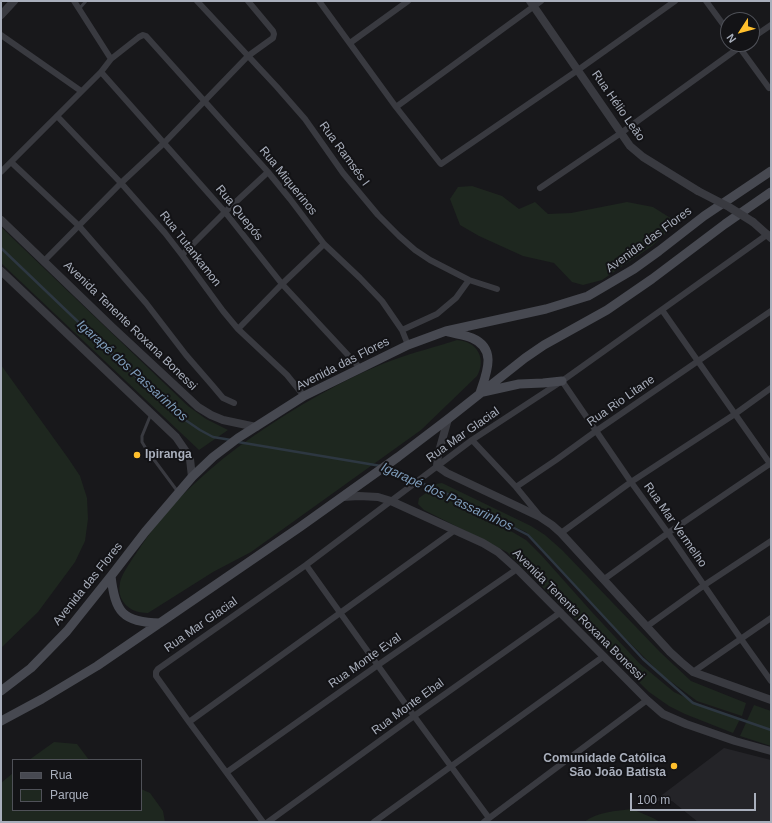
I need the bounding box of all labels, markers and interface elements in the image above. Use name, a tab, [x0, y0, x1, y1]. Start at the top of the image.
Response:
north arrow	[720, 12, 760, 52]
text: N	[724, 32, 738, 45]
street label: Rua Hélio Leão	[588, 68, 648, 144]
street label: Rua Ramsés I	[316, 119, 372, 189]
street label: Rua Miquerinos	[256, 144, 320, 218]
street label: Rua Quepós	[212, 182, 266, 244]
street label: Avenida das Flores	[603, 204, 695, 276]
street label: Rua Tutankamon	[156, 208, 224, 290]
street label: Avenida Tenente Roxana Bonessi	[60, 258, 200, 394]
water label: Igarapé dos Passarinhos	[73, 317, 191, 425]
street label: Avenida das Flores	[294, 334, 392, 394]
street label: Rua Rio Litane	[584, 372, 658, 430]
street label: Rua Mar Glacial	[424, 404, 502, 466]
place label: Ipiranga	[145, 448, 192, 462]
marker: Ipiranga	[132, 450, 142, 460]
water label: Igarapé dos Passarinhos	[379, 460, 515, 534]
street label: Rua Mar Vermelho	[640, 480, 710, 570]
street label: Avenida das Flores	[50, 540, 126, 628]
street label: Avenida Tenente Roxana Bonessi	[509, 546, 647, 684]
street label: Rua Mar Glacial	[162, 594, 240, 656]
street label: Rua Monte Eval	[326, 631, 404, 691]
street label: Rua Monte Ebal	[369, 676, 447, 738]
place label: Comunidade Católica São João Batista	[543, 752, 666, 780]
legend	[12, 759, 142, 811]
marker: Comunidade Católica São João Batista	[669, 761, 679, 771]
text: Rua	[50, 768, 72, 782]
scale bar	[632, 785, 758, 811]
text: Parque	[50, 788, 89, 802]
text: 100 m	[637, 793, 670, 807]

